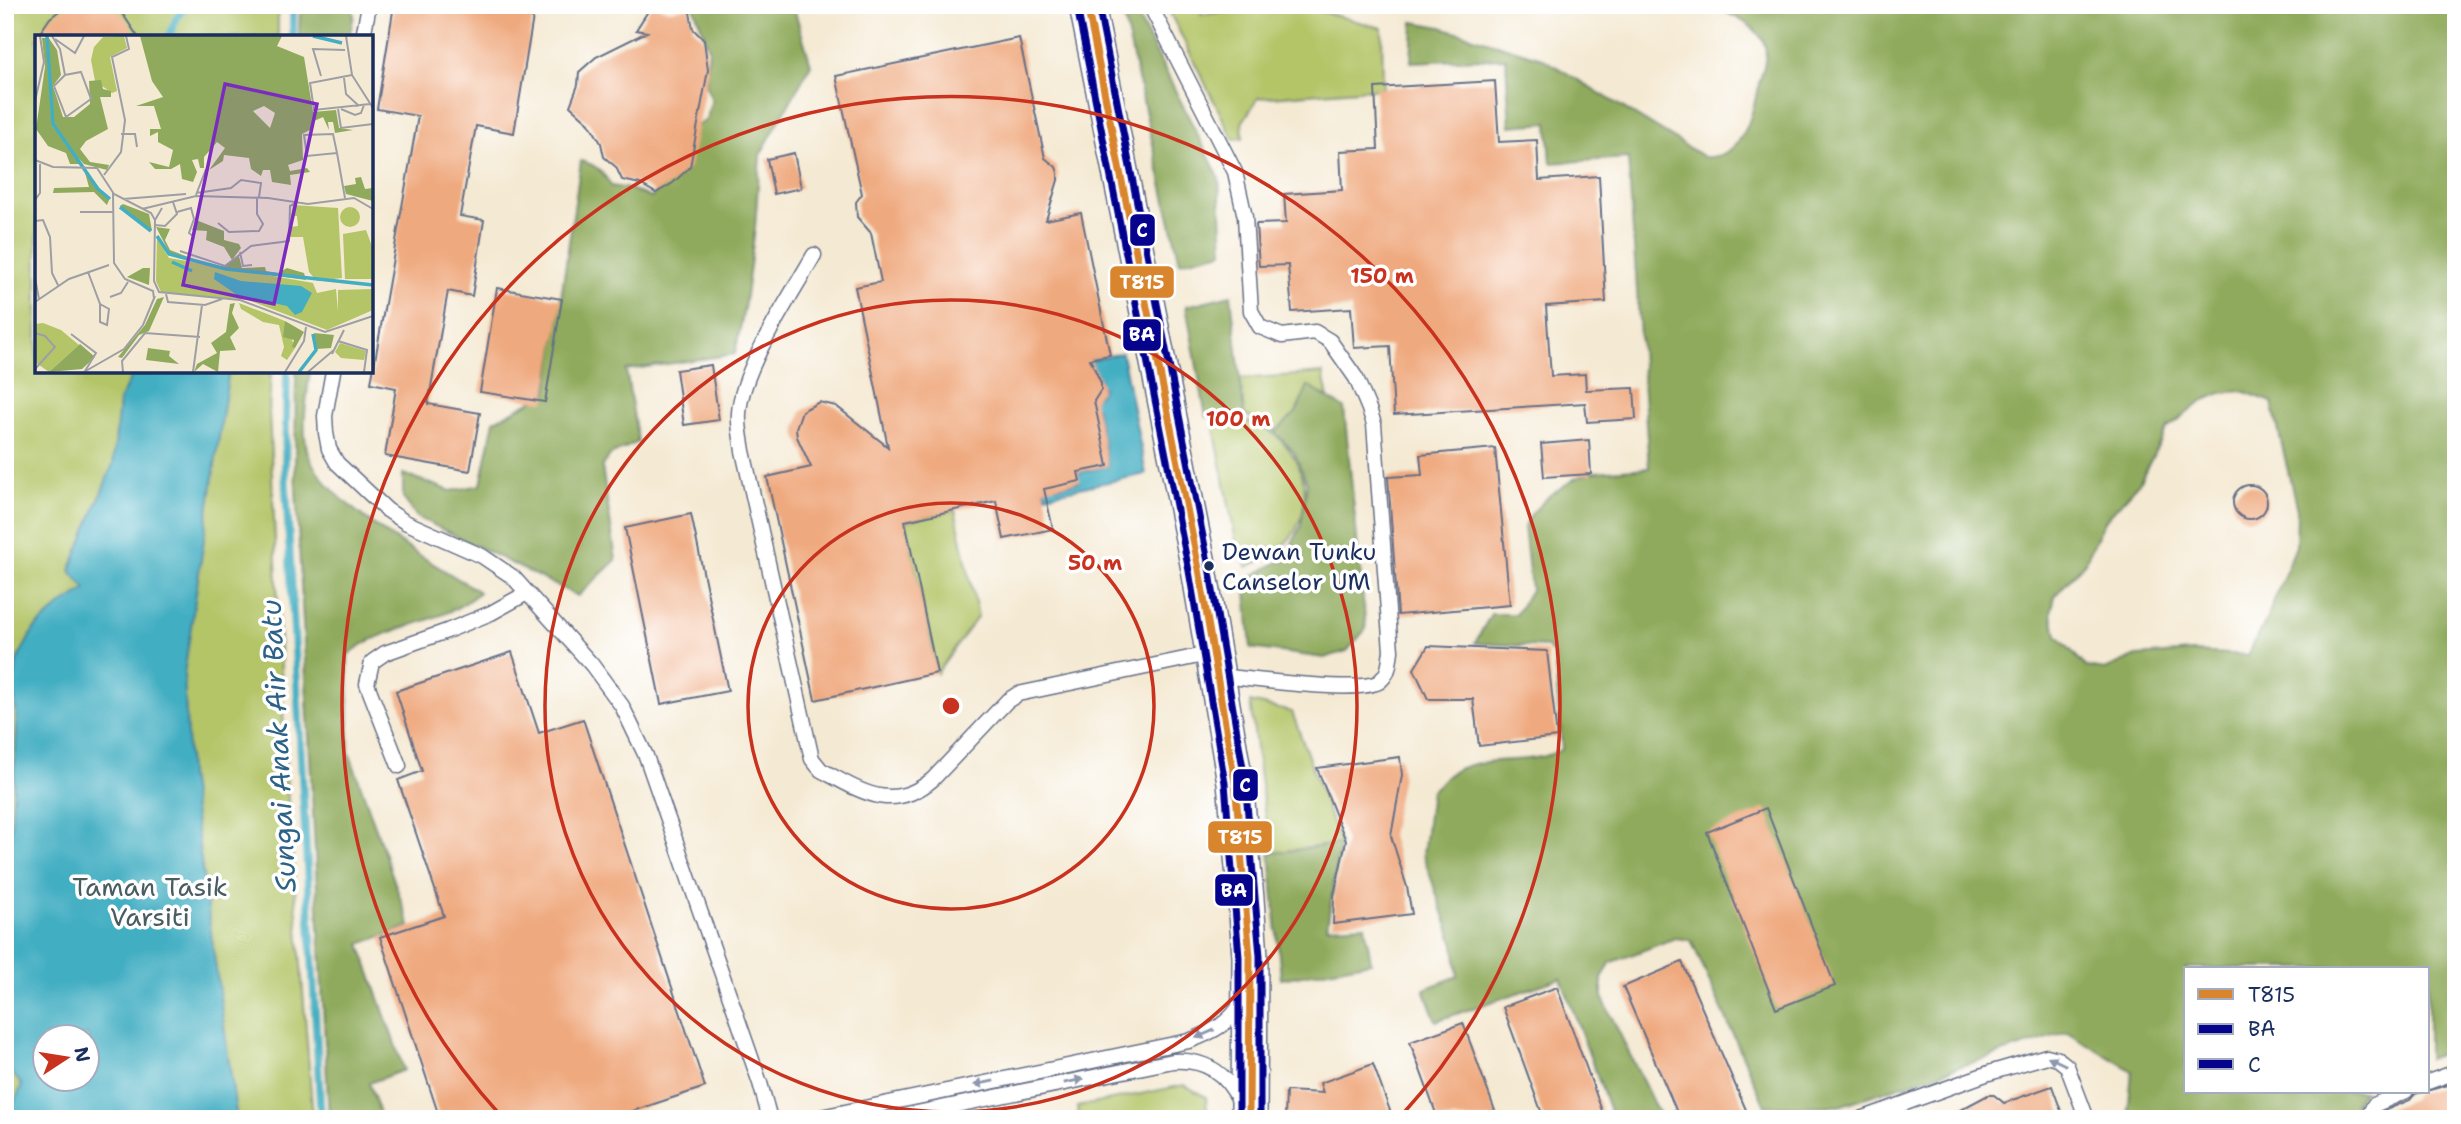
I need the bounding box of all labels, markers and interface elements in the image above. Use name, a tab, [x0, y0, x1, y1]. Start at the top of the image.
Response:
inset map	[35, 35, 373, 373]
line badge: C	[1129, 213, 1156, 247]
text: C	[1136, 218, 1148, 243]
text: 150 m	[1350, 262, 1414, 290]
line badge: T815	[1109, 265, 1175, 299]
text: T815	[1120, 270, 1165, 295]
line badge: BA	[1122, 318, 1162, 352]
text: BA	[1129, 322, 1155, 347]
text: 100 m	[1206, 405, 1270, 433]
place label: Dewan Tunku Canselor UM	[1222, 536, 1377, 598]
text: 50 m	[1068, 549, 1122, 577]
marker: Dewan Tunku Canselor UM	[1202, 559, 1216, 573]
water label: Sungai Anak Air Batu	[251, 599, 305, 893]
centre of rings	[939, 694, 963, 718]
line badge: C	[1232, 768, 1259, 802]
text: C	[1239, 773, 1251, 798]
line badge: T815	[1207, 820, 1273, 854]
text: T815	[1218, 825, 1263, 850]
park label: Taman Tasik Varsiti	[72, 869, 228, 934]
line badge: BA	[1214, 873, 1254, 907]
text: BA	[1221, 878, 1247, 903]
legend	[2184, 967, 2430, 1092]
text: T815	[2248, 981, 2295, 1009]
text: BA	[2248, 1015, 2276, 1043]
north arrow	[32, 1023, 102, 1092]
one-way arrow	[1195, 1029, 1216, 1040]
text: N	[68, 1045, 96, 1065]
text: C	[2248, 1051, 2261, 1079]
one-way arrow	[2046, 1055, 2067, 1067]
one-way arrow	[1063, 1075, 1085, 1086]
one-way arrow	[973, 1078, 995, 1089]

